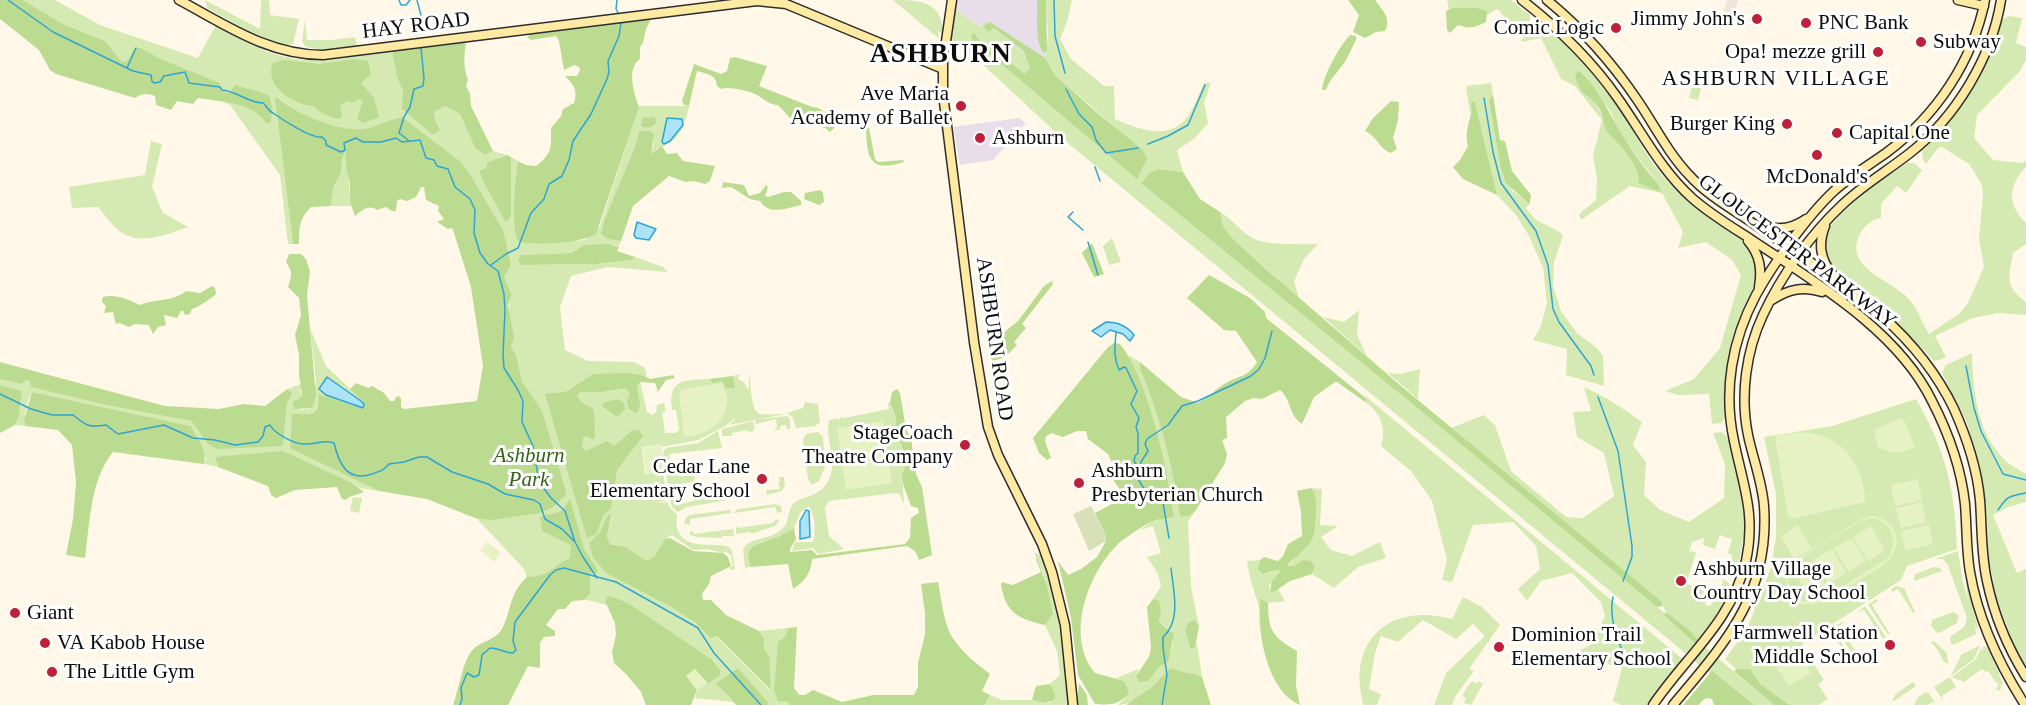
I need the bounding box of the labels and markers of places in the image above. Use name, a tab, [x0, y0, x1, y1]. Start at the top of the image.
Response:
place label: Jimmy John's	[1631, 6, 1745, 32]
place label: PNC Bank	[1818, 10, 1908, 36]
marker: Jimmy John's	[1750, 12, 1764, 26]
place label: Comic Logic	[1494, 15, 1604, 41]
marker: PNC Bank	[1799, 16, 1813, 30]
marker: Comic Logic	[1609, 21, 1623, 35]
place label: Subway	[1933, 29, 2001, 55]
marker: Subway	[1914, 35, 1928, 49]
place label: Opa! mezze grill	[1725, 39, 1866, 65]
marker: Opa! mezze grill	[1871, 45, 1885, 59]
place label: Ave Maria Academy of Ballet	[790, 81, 949, 131]
marker: Ave Maria Academy of Ballet	[954, 99, 968, 113]
place label: Burger King	[1670, 111, 1775, 137]
marker: Burger King	[1780, 117, 1794, 131]
place label: Capital One	[1849, 120, 1950, 146]
place label: Ashburn	[992, 125, 1064, 151]
marker: Capital One	[1830, 126, 1844, 140]
marker: Ashburn	[973, 131, 987, 145]
marker: McDonald's	[1810, 148, 1824, 162]
place label: McDonald's	[1766, 164, 1868, 190]
place label: StageCoach Theatre Company	[802, 420, 953, 470]
marker: StageCoach Theatre Company	[958, 438, 972, 452]
place label: Cedar Lane Elementary School	[590, 454, 750, 504]
place label: Ashburn Presbyterian Church	[1091, 458, 1263, 508]
marker: Cedar Lane Elementary School	[755, 472, 769, 486]
marker: Ashburn Presbyterian Church	[1072, 476, 1086, 490]
place label: Ashburn Village Country Day School	[1693, 556, 1866, 606]
marker: Ashburn Village Country Day School	[1674, 574, 1688, 588]
place label: Giant	[27, 600, 74, 626]
marker: Giant	[8, 606, 22, 620]
place label: Farmwell Station Middle School	[1733, 620, 1878, 670]
place label: Dominion Trail Elementary School	[1511, 622, 1671, 672]
place label: VA Kabob House	[57, 630, 205, 656]
marker: VA Kabob House	[38, 636, 52, 650]
marker: Farmwell Station Middle School	[1883, 638, 1897, 652]
marker: Dominion Trail Elementary School	[1492, 640, 1506, 654]
place label: The Little Gym	[64, 659, 195, 685]
marker: The Little Gym	[45, 665, 59, 679]

